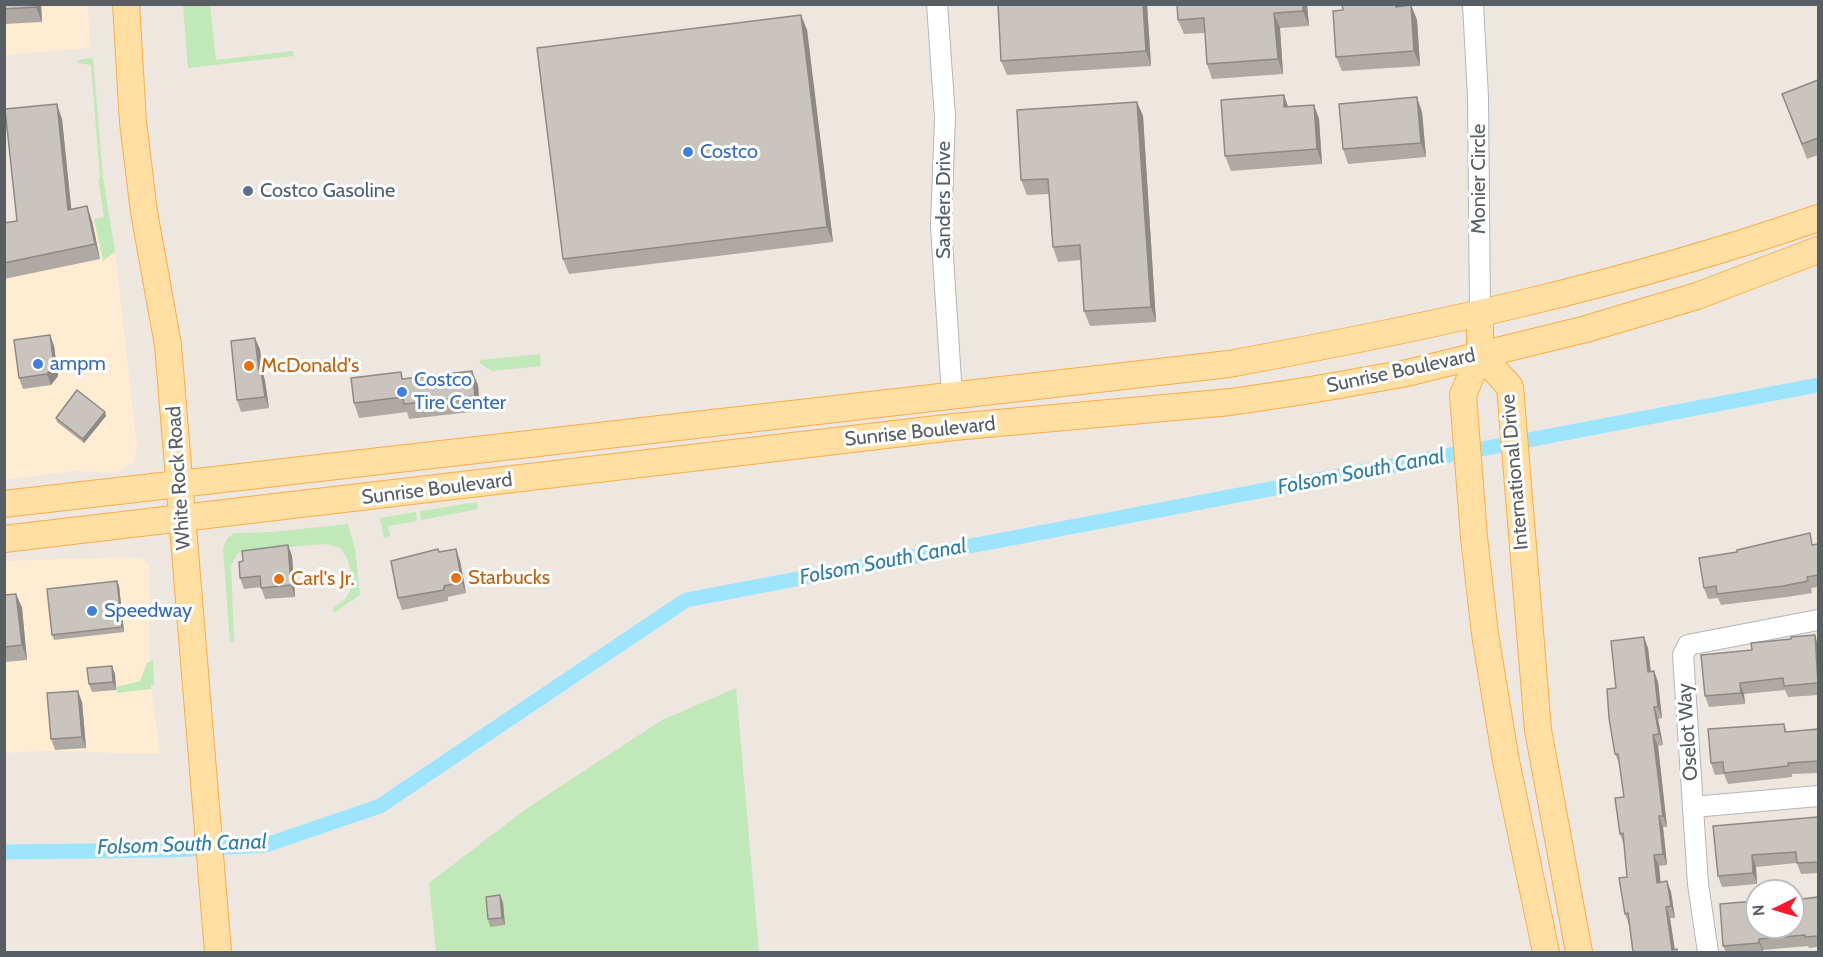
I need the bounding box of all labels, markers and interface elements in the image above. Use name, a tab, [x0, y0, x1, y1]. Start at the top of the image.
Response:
street label: Monier Circle	[1467, 124, 1491, 234]
place label: Costco	[700, 140, 758, 164]
street label: Sanders Drive	[932, 141, 956, 259]
marker: Costco	[681, 145, 695, 159]
place label: Costco Gasoline	[260, 179, 395, 203]
marker: Costco Gasoline	[241, 184, 255, 198]
street label: Sunrise Boulevard	[1324, 344, 1478, 398]
place label: ampm	[50, 352, 106, 376]
place label: McDonald's	[261, 354, 359, 378]
marker: ampm	[31, 357, 45, 371]
marker: McDonald's	[242, 359, 256, 373]
place label: Costco Tire Center	[414, 368, 506, 415]
marker: Costco Tire Center	[395, 385, 409, 399]
street label: International Drive	[1496, 393, 1534, 551]
street label: White Rock Road	[162, 405, 196, 551]
street label: Sunrise Boulevard	[843, 412, 997, 452]
water label: Folsom South Canal	[1275, 443, 1447, 501]
street label: Sunrise Boulevard	[360, 468, 514, 510]
water label: Folsom South Canal	[797, 533, 969, 591]
place label: Starbucks	[468, 566, 550, 590]
place label: Carl's Jr.	[291, 567, 355, 591]
marker: Starbucks	[449, 571, 463, 585]
marker: Carl's Jr.	[272, 572, 286, 586]
place label: Speedway	[104, 599, 192, 623]
marker: Speedway	[85, 604, 99, 618]
street label: Oselot Way	[1673, 682, 1703, 782]
water label: Folsom South Canal	[97, 829, 267, 861]
north arrow	[1745, 879, 1805, 939]
text: N	[1749, 904, 1769, 917]

